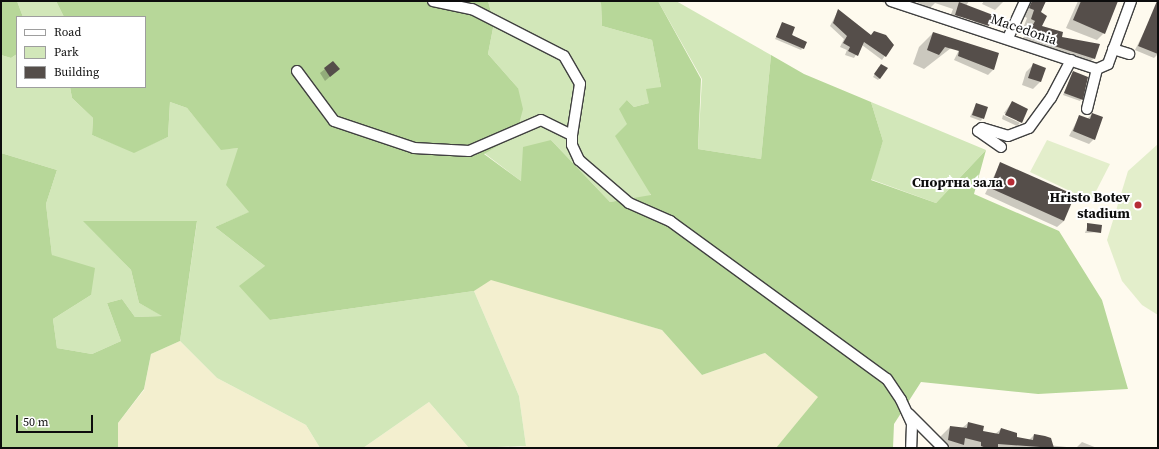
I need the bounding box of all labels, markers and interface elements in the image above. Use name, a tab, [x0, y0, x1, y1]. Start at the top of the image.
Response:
street label: Macedonia	[989, 10, 1059, 48]
legend	[16, 16, 146, 88]
text: Road	[54, 24, 81, 40]
text: Park	[54, 44, 79, 60]
text: Building	[54, 64, 99, 80]
place label: Спортна зала	[912, 174, 1003, 190]
marker: Спортна зала	[1006, 177, 1016, 187]
place label: Hristo Botev stadium	[1049, 189, 1130, 222]
marker: Hristo Botev stadium	[1133, 200, 1143, 210]
scale bar	[18, 407, 95, 433]
text: 50 m	[23, 414, 49, 430]

